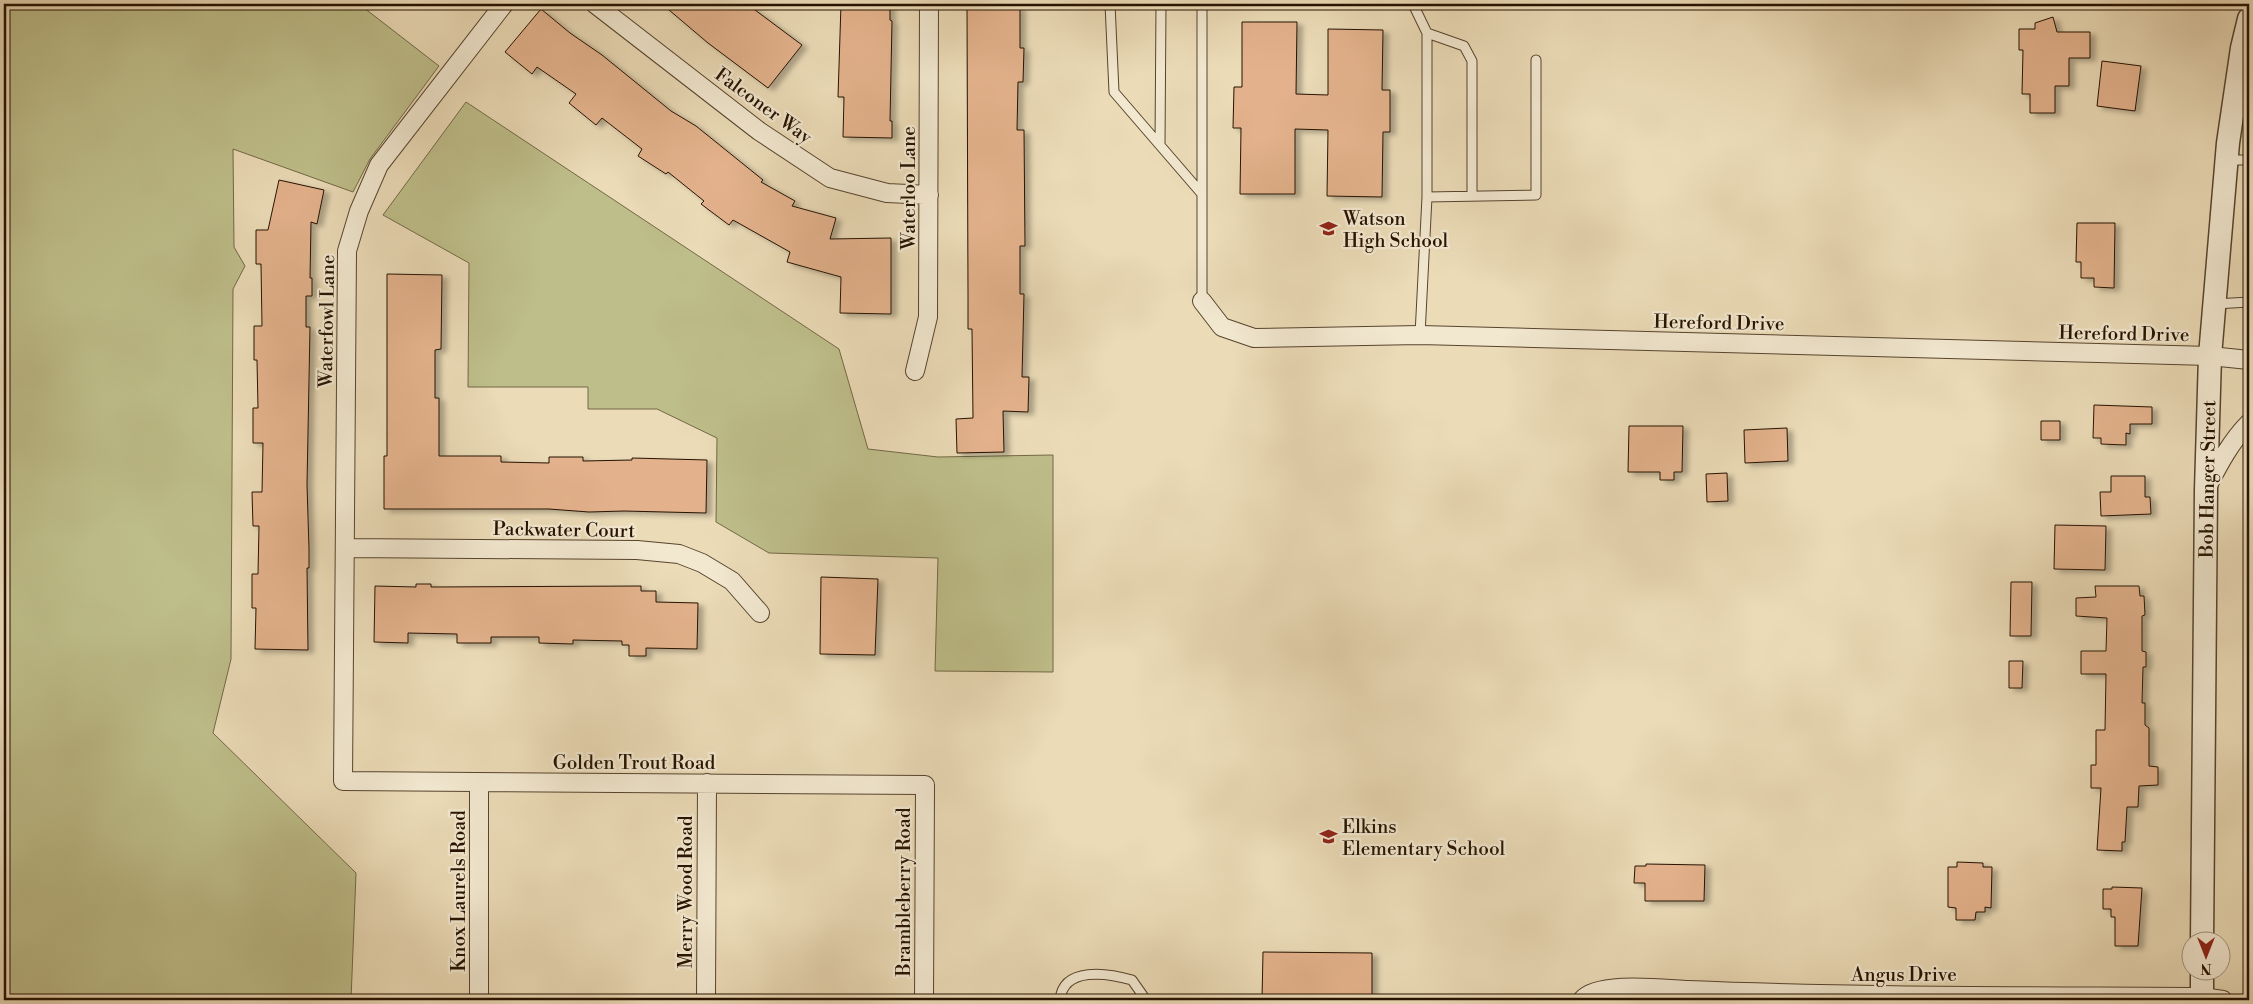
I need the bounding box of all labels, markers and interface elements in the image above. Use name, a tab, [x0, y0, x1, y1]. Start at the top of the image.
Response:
street label: Falconer Way	[710, 62, 817, 150]
street label: Waterloo Lane	[897, 126, 921, 251]
place label: Watson High School	[1342, 207, 1449, 253]
school or university icon: Watson High School	[1319, 219, 1339, 239]
street label: Waterfowl Lane	[314, 254, 340, 389]
street label: Hereford Drive	[1653, 310, 1785, 336]
street label: Hereford Drive	[2058, 321, 2190, 347]
street label: Bob Hanger Street	[2195, 400, 2221, 559]
street label: Packwater Court	[493, 517, 636, 543]
street label: Golden Trout Road	[553, 751, 716, 775]
street label: Brambleberry Road	[892, 807, 916, 977]
street label: Knox Laurels Road	[447, 810, 471, 972]
street label: Merry Wood Road	[674, 815, 698, 969]
place label: Elkins Elementary School	[1342, 815, 1506, 861]
school or university icon: Elkins Elementary School	[1318, 827, 1338, 847]
north arrow	[2180, 932, 2230, 982]
text: N	[2200, 959, 2212, 977]
street label: Angus Drive	[1850, 963, 1957, 987]

